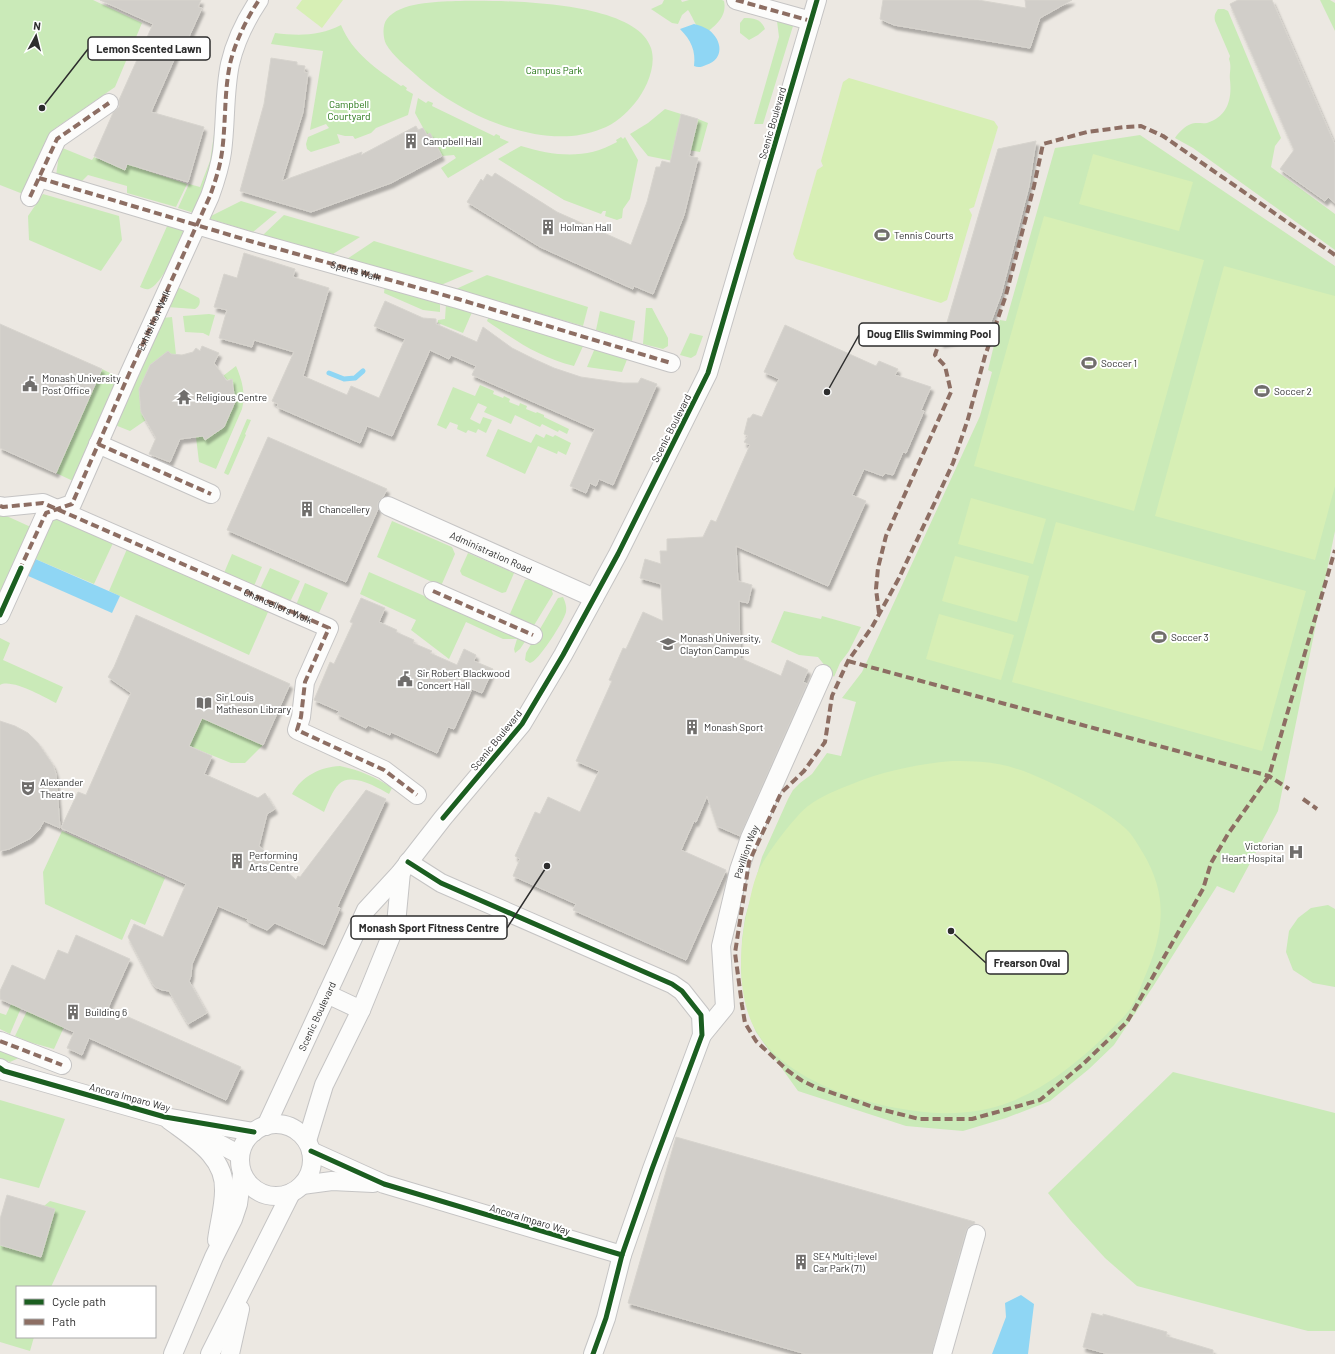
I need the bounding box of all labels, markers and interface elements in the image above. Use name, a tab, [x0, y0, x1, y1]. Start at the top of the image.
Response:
north arrow	[16, 16, 56, 56]
text: N	[33, 19, 42, 32]
callout: Lemon Scented Lawn	[88, 37, 210, 60]
text: Lemon Scented Lawn	[96, 42, 202, 55]
park label: Campus Park	[526, 64, 582, 76]
street label: Scenic Boulevard	[756, 85, 788, 161]
park label: Campbell Courtyard	[328, 98, 370, 122]
building icon: Campbell Hall	[402, 132, 420, 150]
place label: Campbell Hall	[423, 135, 481, 147]
building icon: Holman Hall	[539, 218, 557, 236]
place label: Holman Hall	[560, 221, 611, 233]
sports icon: Tennis Courts	[873, 226, 891, 244]
place label: Tennis Courts	[894, 229, 954, 241]
street label: Sports Walk	[329, 258, 382, 283]
street label: Exhibition Walk	[134, 287, 173, 353]
callout: Doug Ellis Swimming Pool	[859, 323, 999, 346]
text: Doug Ellis Swimming Pool	[867, 327, 991, 340]
sports icon: Soccer 1	[1080, 354, 1098, 372]
place label: Soccer 1	[1101, 357, 1137, 369]
place label: Monash University Post Office	[42, 372, 121, 396]
public building icon: Monash University Post Office	[21, 375, 39, 393]
sports icon: Soccer 2	[1253, 382, 1271, 400]
place label: Soccer 2	[1274, 385, 1312, 397]
temple icon: Religious Centre	[175, 388, 193, 406]
place label: Religious Centre	[196, 391, 267, 403]
street label: Scenic Boulevard	[649, 392, 693, 464]
building icon: Chancellery	[298, 500, 316, 518]
place label: Chancellery	[319, 503, 370, 515]
street label: Administration Road	[448, 529, 534, 576]
street label: Chancellors Walk	[242, 586, 314, 626]
sports icon: Soccer 3	[1150, 628, 1168, 646]
place label: Soccer 3	[1171, 631, 1209, 643]
place label: Monash University, Clayton Campus	[680, 632, 761, 656]
school or university icon: Monash University, Clayton Campus	[659, 635, 677, 653]
place label: Sir Robert Blackwood Concert Hall	[417, 667, 510, 691]
public building icon: Sir Robert Blackwood Concert Hall	[396, 670, 414, 688]
place label: Sir Louis Matheson Library	[216, 691, 291, 715]
library icon: Sir Louis Matheson Library	[195, 694, 213, 712]
street label: Scenic Boulevard	[468, 707, 524, 773]
building icon: Monash Sport	[683, 718, 701, 736]
place label: Monash Sport	[704, 721, 764, 733]
place label: Alexander Theatre	[40, 776, 84, 800]
theatre icon: Alexander Theatre	[19, 779, 37, 797]
street label: Pavillion Way	[731, 823, 761, 880]
place label: Victorian Heart Hospital	[1222, 840, 1284, 864]
hospital icon: Victorian Heart Hospital	[1287, 843, 1305, 861]
place label: Performing Arts Centre	[249, 849, 299, 873]
building icon: Performing Arts Centre	[228, 852, 246, 870]
callout: Monash Sport Fitness Centre	[351, 916, 507, 939]
text: Monash Sport Fitness Centre	[359, 921, 499, 934]
callout: Frearson Oval	[986, 951, 1068, 974]
text: Frearson Oval	[994, 956, 1061, 969]
street label: Scenic Boulevard	[296, 980, 338, 1053]
building icon: Building 6	[64, 1003, 82, 1021]
place label: Building 6	[85, 1006, 127, 1018]
street label: Ancora Imparo Way	[88, 1080, 172, 1114]
street label: Ancora Imparo Way	[488, 1201, 572, 1237]
place label: SE4 Multi-level Car Park (71)	[813, 1250, 877, 1274]
building icon: SE4 Multi-level Car Park (71)	[792, 1253, 810, 1271]
legend	[16, 1286, 156, 1338]
text: Cycle path	[52, 1294, 106, 1308]
text: Path	[52, 1314, 76, 1328]

